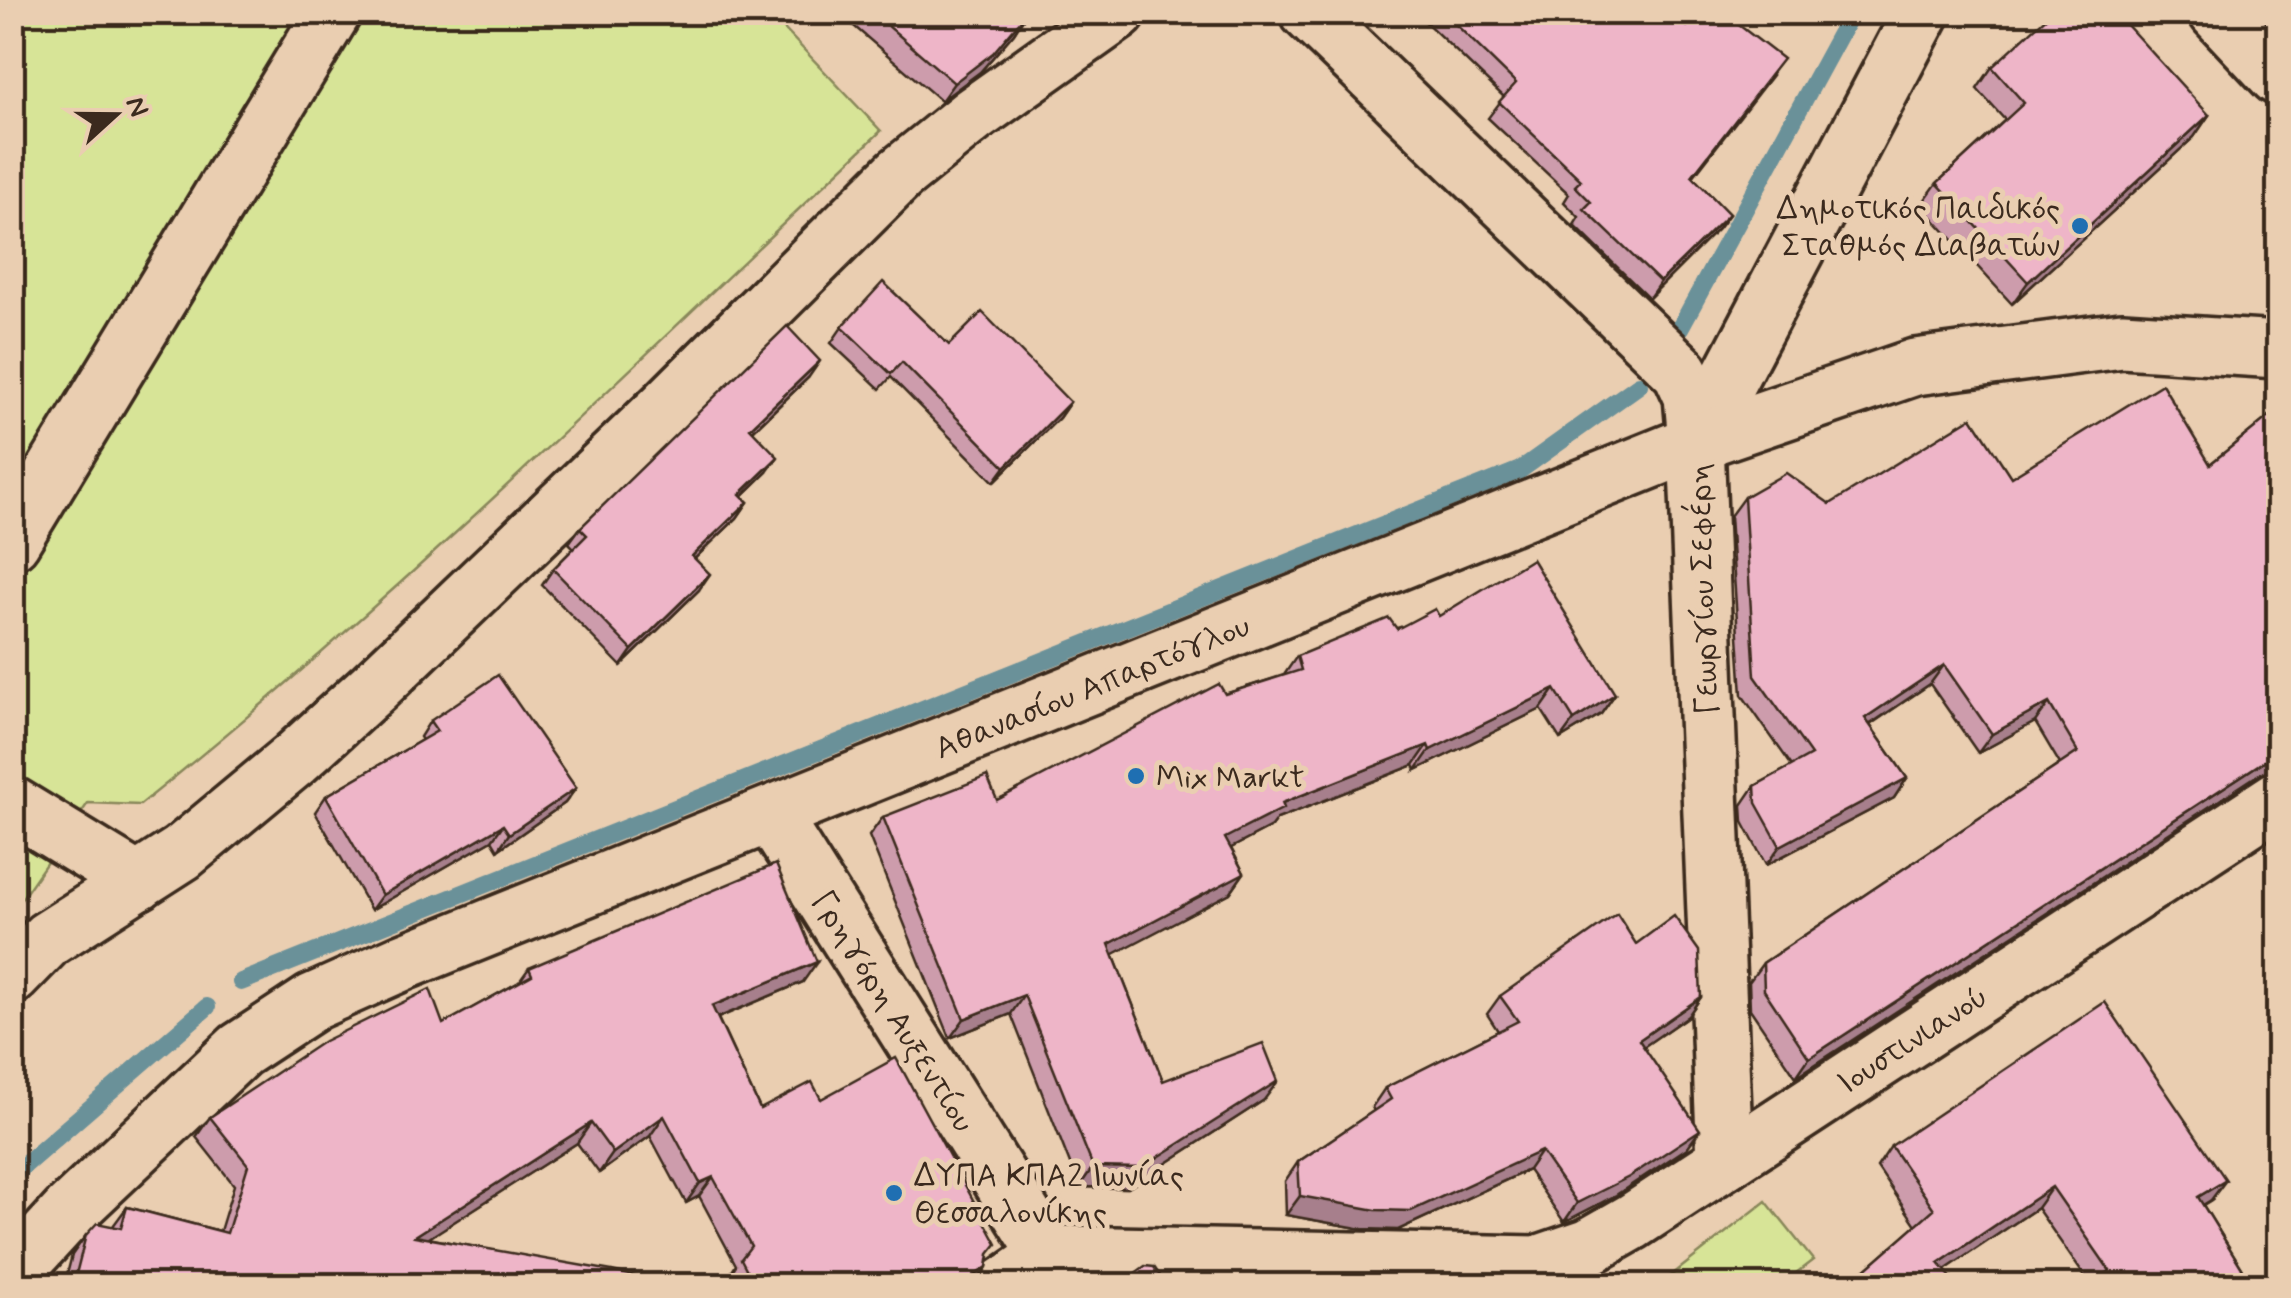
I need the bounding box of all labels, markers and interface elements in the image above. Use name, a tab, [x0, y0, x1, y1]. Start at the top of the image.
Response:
north arrow	[65, 65, 165, 165]
text: N	[115, 92, 157, 122]
place label: Δημοτικός Παιδικός Σταθμός Διαβατών	[1776, 189, 2060, 268]
marker: Δημοτικός Παιδικός Σταθμός Διαβατών	[2069, 215, 2091, 237]
street label: Γεωργίου Σεφέρη	[1678, 462, 1729, 716]
street label: Αθανασίου Απαρτόγλου	[929, 605, 1256, 770]
place label: Mix Markt	[1156, 757, 1305, 799]
marker: Mix Markt	[1125, 765, 1147, 787]
street label: Γρηγόρη Αυξεντίου	[801, 883, 984, 1141]
street label: Ιουστινιανού	[1830, 976, 1996, 1105]
place label: ΔΥΠΑ ΚΠΑ2 Ιωνίας Θεσσαλονίκης	[914, 1156, 1184, 1235]
marker: ΔΥΠΑ ΚΠΑ2 Ιωνίας Θεσσαλονίκης	[883, 1182, 905, 1204]

